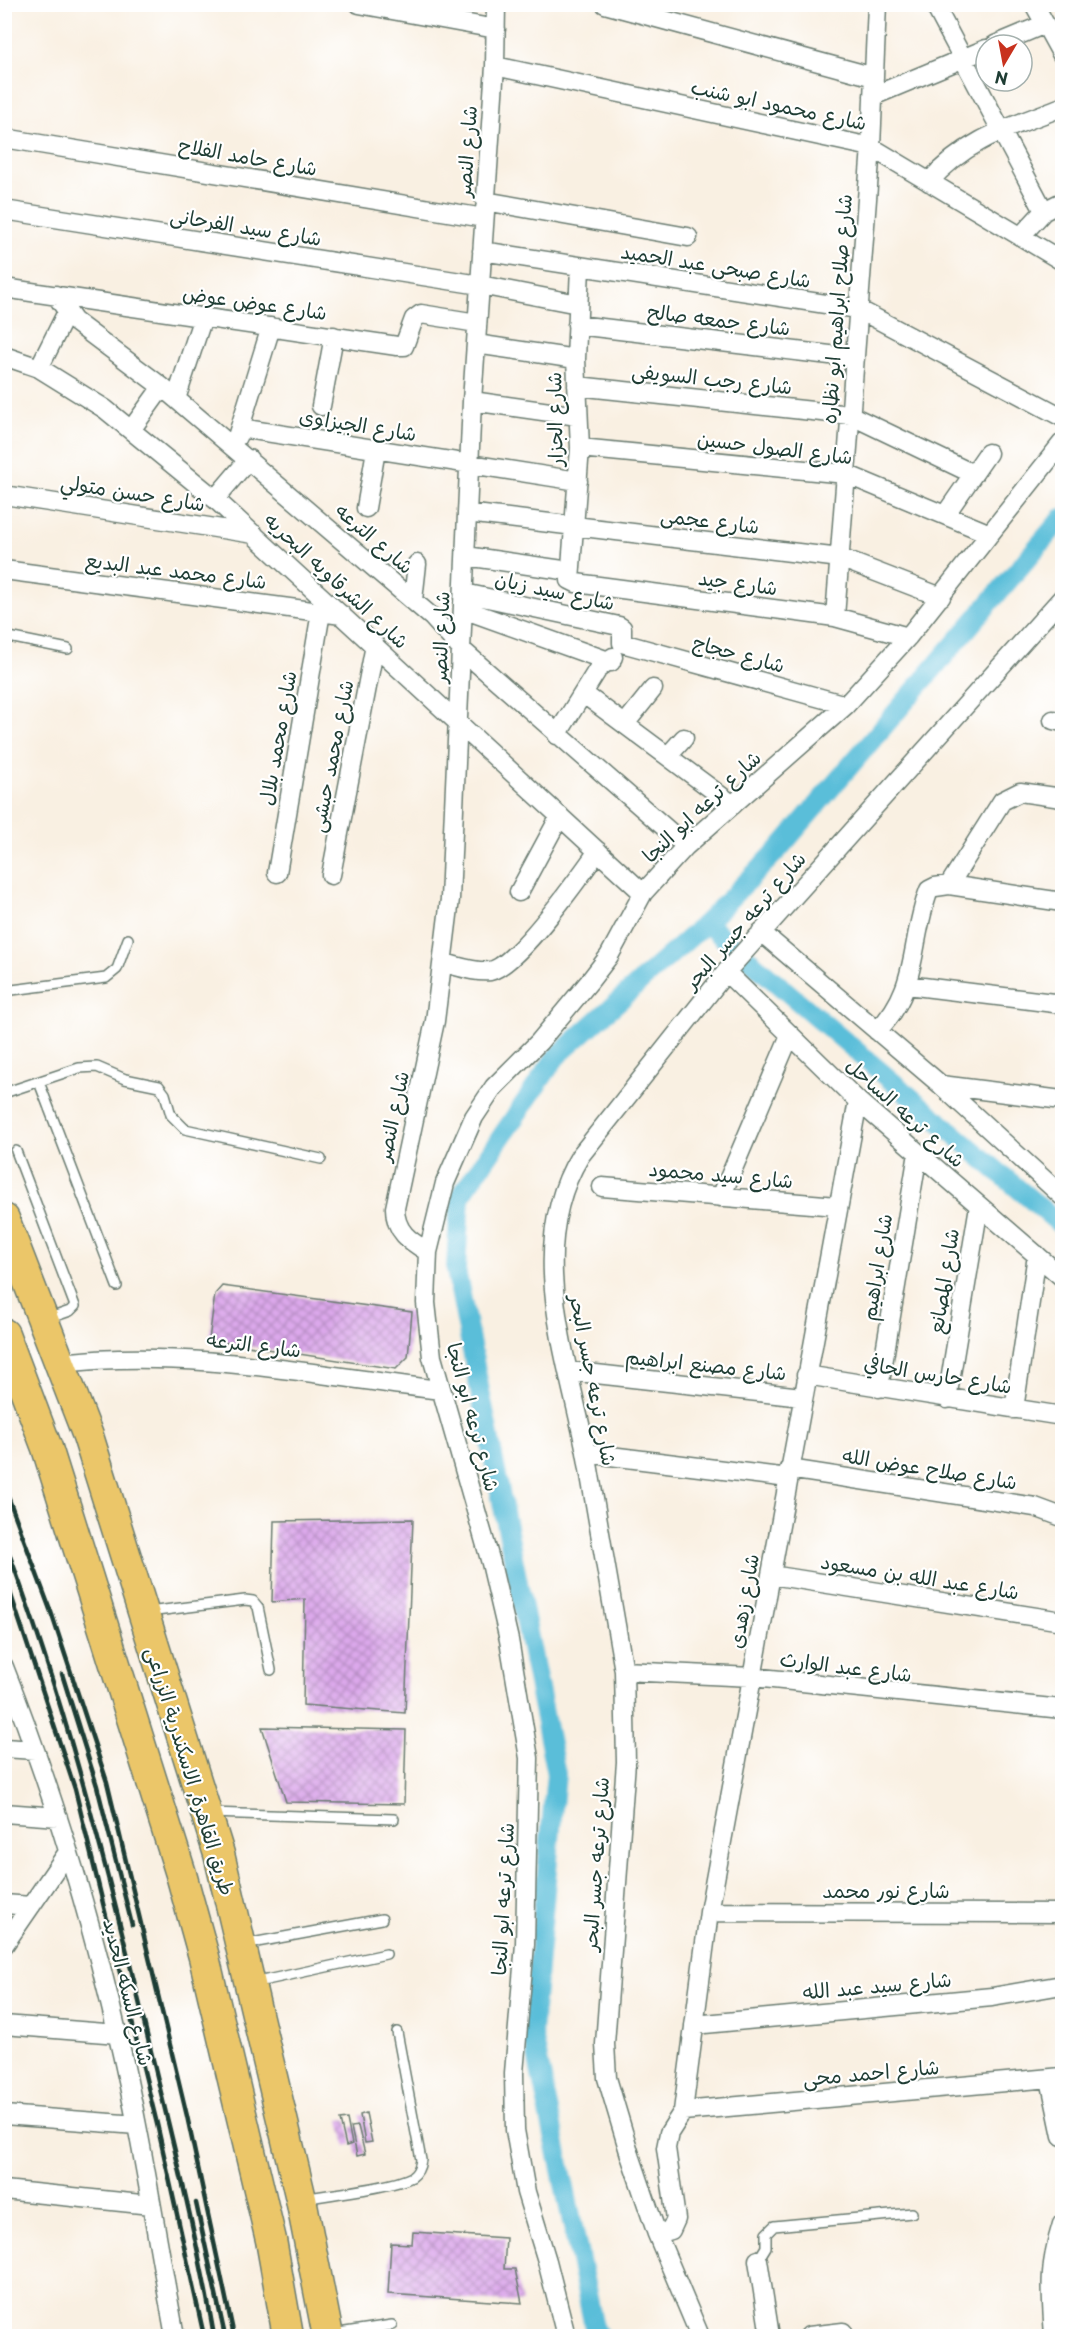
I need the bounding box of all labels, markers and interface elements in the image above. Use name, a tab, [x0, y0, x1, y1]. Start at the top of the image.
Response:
north arrow	[974, 33, 1034, 93]
text: N	[993, 66, 1010, 92]
street label: شارع محمود ابو شنب	[688, 71, 870, 137]
street label: شارع النصر	[448, 104, 484, 200]
street label: شارع حامد الفلاح	[176, 129, 320, 183]
street label: شارع صلاح ابراهيم ابو نظاره	[813, 193, 860, 425]
street label: شارع سيد الفرحانى	[168, 199, 324, 253]
street label: شارع صبحى عبد الحميد	[619, 235, 813, 295]
street label: شارع عوض عوض	[181, 277, 329, 327]
street label: شارع جمعه صالح	[646, 295, 792, 343]
street label: شارع رجب السويفى	[630, 355, 794, 401]
street label: شارع الجزار	[538, 372, 570, 468]
street label: شارع الجيزاوى	[297, 400, 419, 448]
street label: شارع الصول حسين	[696, 423, 854, 471]
street label: شارع حسن متولي	[58, 466, 207, 522]
street label: شارع الترعه	[329, 495, 421, 581]
street label: شارع عجمى	[659, 499, 761, 541]
street label: شارع الشرقاويه البحريه	[258, 505, 416, 655]
street label: شارع محمد عبد البديع	[83, 544, 268, 597]
street label: شارع جيد	[696, 562, 780, 602]
street label: شارع سيد زيان	[492, 563, 618, 617]
street label: شارع النصر	[423, 591, 457, 685]
street label: شارع حجاج	[690, 626, 788, 680]
street label: شارع محمد بلال	[250, 668, 304, 808]
street label: شارع محمد حبشى	[302, 677, 360, 835]
street label: شارع ترعه ابو النجا	[635, 743, 767, 869]
street label: شارع ترعه جسر البحر	[674, 844, 812, 997]
street label: شارع ترعه الساحل	[840, 1050, 972, 1174]
street label: شارع النصر	[367, 1068, 416, 1166]
street label: شارع سيد محمود	[648, 1153, 794, 1195]
street label: شارع ابراهيم	[853, 1211, 900, 1323]
street label: شارع المصانع	[920, 1226, 967, 1336]
street label: شارع ترعه جسر البحر	[562, 1290, 625, 1468]
street label: شارع الترعه	[205, 1323, 303, 1365]
street label: شارع ترعه ابو النجا	[440, 1339, 508, 1495]
street label: شارع مصنع ابراهيم	[624, 1341, 788, 1388]
street label: شارع حارس الحافي	[862, 1347, 1014, 1401]
street label: شارع صلاح عوض الله	[840, 1439, 1020, 1497]
street label: شارع عبد الله بن مسعود	[819, 1545, 1021, 1607]
street label: شارع زهدى	[720, 1551, 766, 1651]
street label: طريق القاهرة, الاسكندرية الزراعى	[139, 1643, 243, 1899]
street label: شارع عبد الوارث	[778, 1643, 914, 1689]
street label: شارع ترعه جسر البحر	[574, 1776, 616, 1954]
street label: شارع ترعه ابو النجا	[483, 1822, 521, 1976]
street label: شارع نور محمد	[822, 1875, 950, 1905]
street label: شارع السكه الحديد	[96, 1915, 162, 2069]
street label: شارع سيد عبد الله	[801, 1964, 953, 2006]
street label: شارع احمد محى	[802, 2051, 940, 2093]

